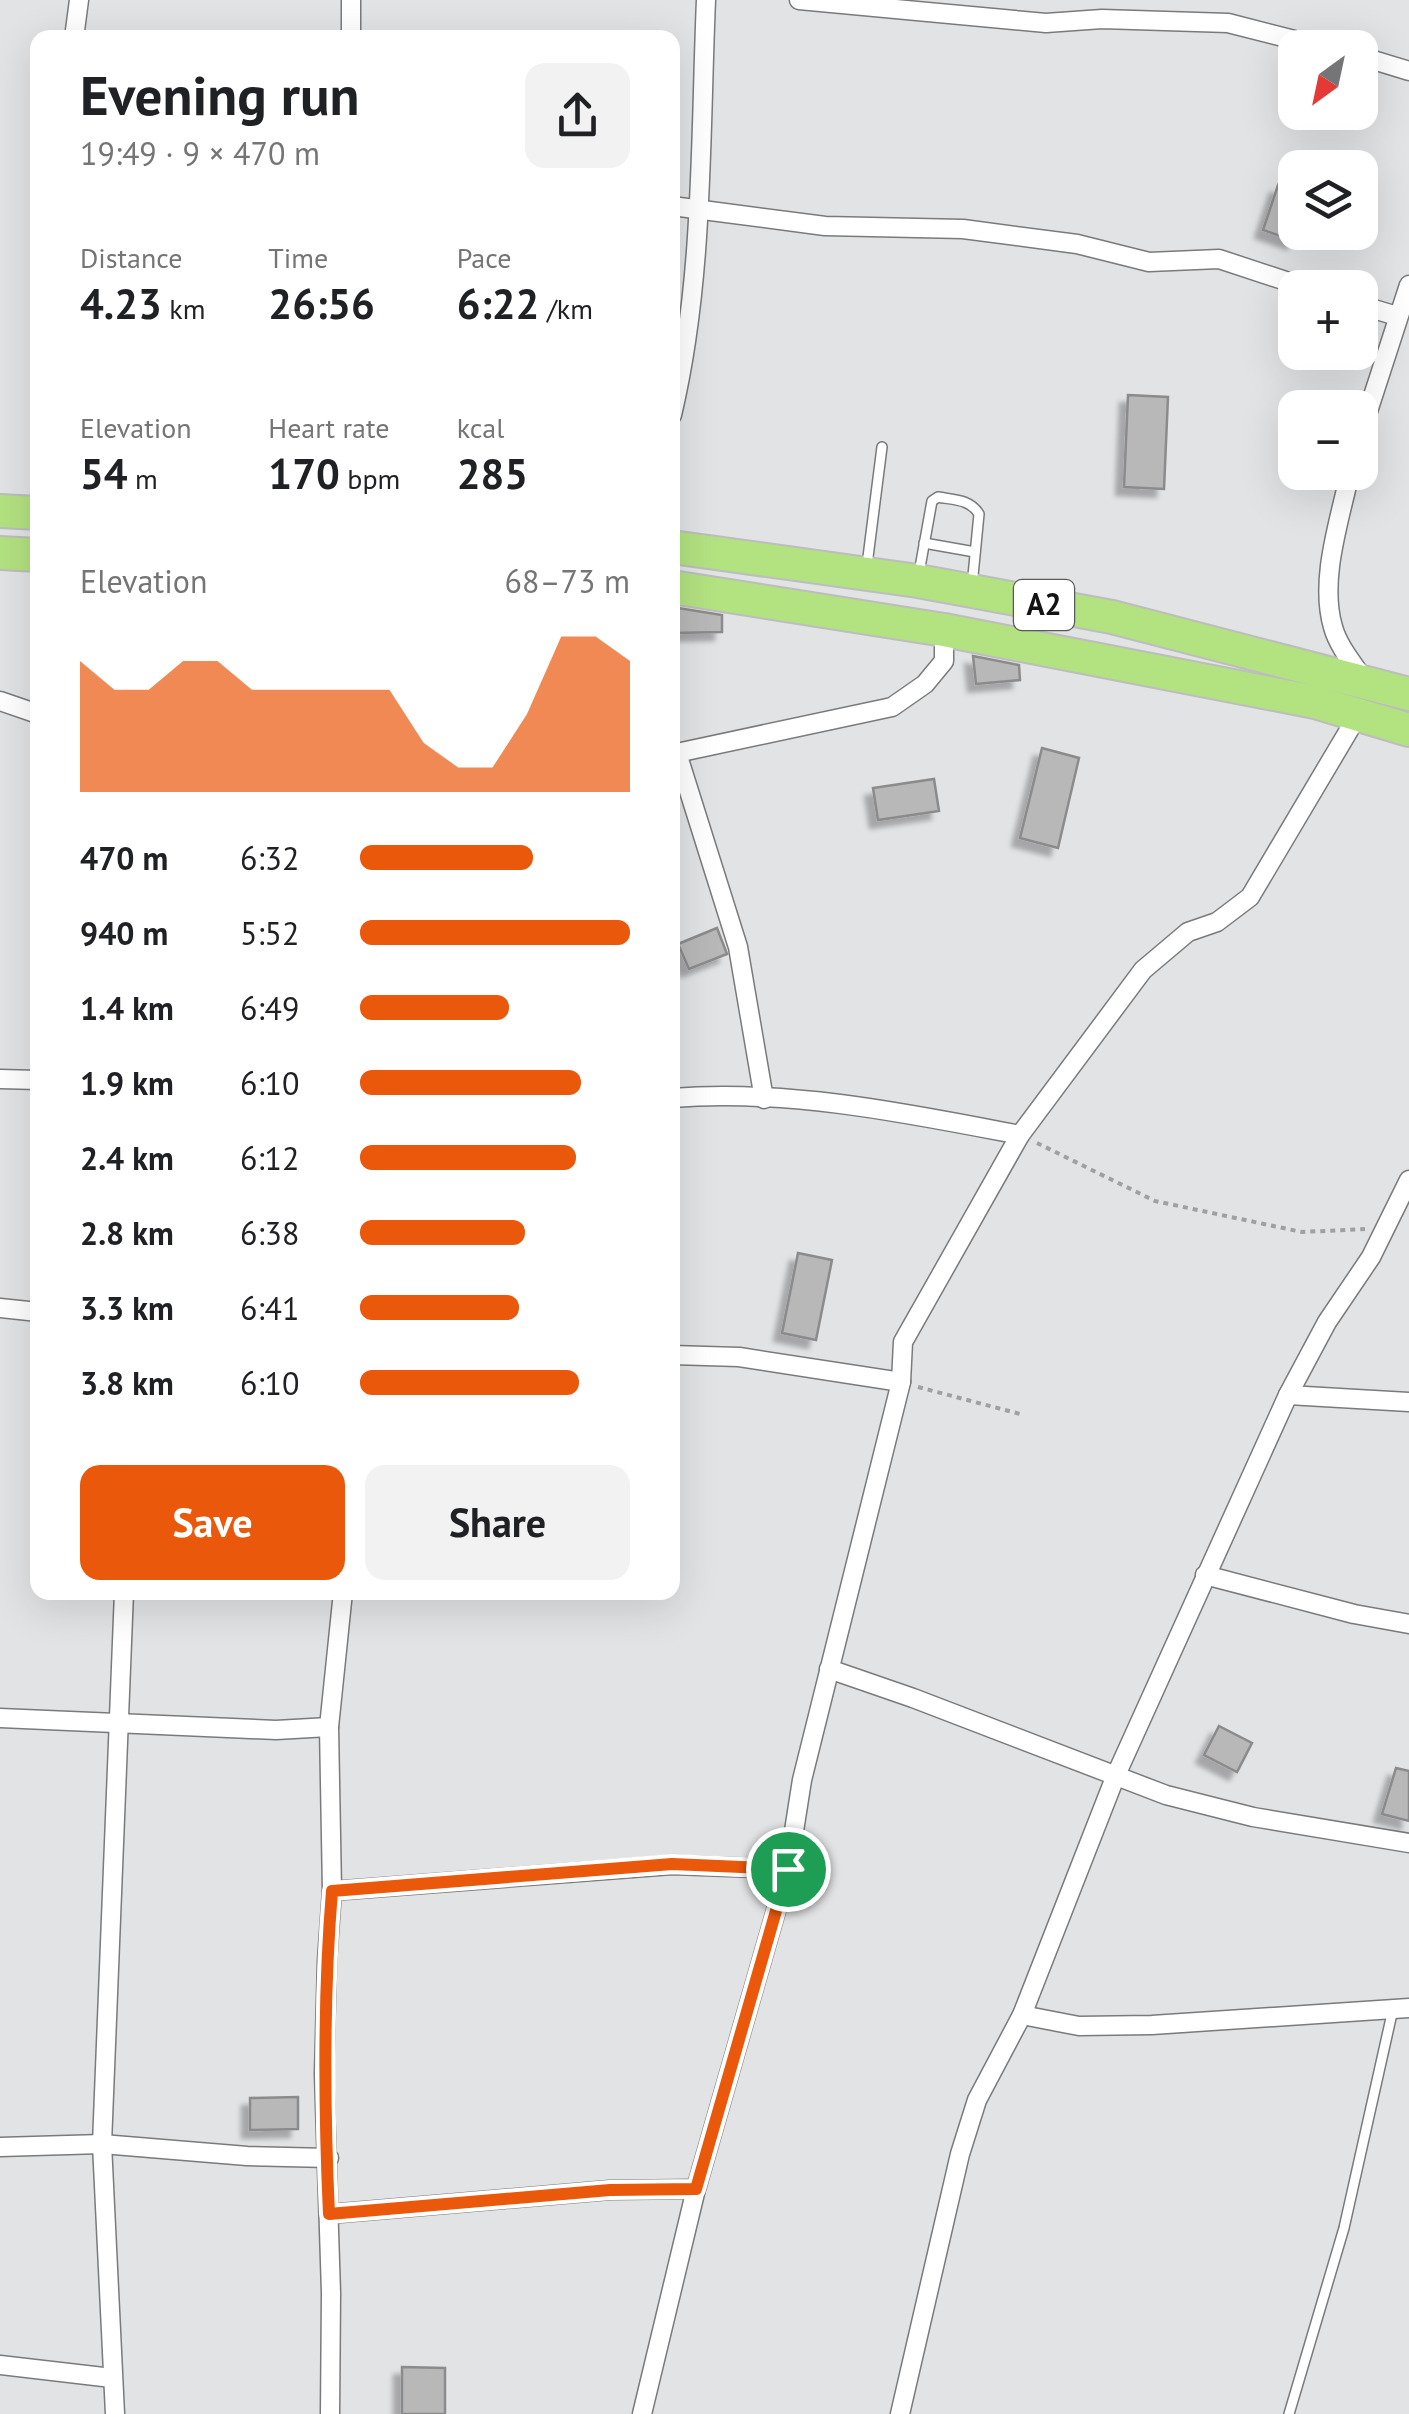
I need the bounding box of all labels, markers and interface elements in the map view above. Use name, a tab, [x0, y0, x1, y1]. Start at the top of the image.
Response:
north arrow	[1278, 30, 1378, 130]
map controls	[1278, 30, 1378, 490]
text: Evening run	[80, 59, 360, 130]
button: share	[525, 63, 630, 168]
text: 19:49 · 9 × 470 m	[80, 132, 320, 174]
button: layers	[1278, 150, 1378, 250]
text: Distance	[80, 239, 183, 276]
text: Time	[268, 239, 328, 276]
text: Pace	[457, 239, 511, 276]
button: +	[1278, 270, 1378, 370]
text: 4.23	[80, 276, 162, 331]
text: 26:56	[268, 276, 375, 331]
text: 6:22	[457, 276, 539, 331]
text: km	[162, 290, 205, 327]
text: /km	[539, 290, 593, 327]
button: −	[1278, 390, 1378, 490]
text: Elevation	[80, 409, 192, 446]
text: Heart rate	[268, 409, 389, 446]
text: kcal	[457, 409, 504, 446]
text: 54	[80, 446, 128, 501]
text: 170	[268, 446, 340, 501]
text: 285	[457, 446, 528, 501]
text: m	[128, 460, 158, 497]
text: bpm	[340, 460, 400, 497]
text: Elevation	[80, 560, 207, 602]
text: 68–73 m	[505, 560, 630, 602]
road number: A2	[1014, 580, 1074, 630]
text: 470 m	[80, 837, 168, 879]
text: 6:32	[240, 837, 299, 879]
text: 940 m	[80, 912, 168, 954]
text: 5:52	[240, 912, 299, 954]
text: 1.4 km	[80, 987, 174, 1029]
text: 6:49	[240, 987, 299, 1029]
text: 1.9 km	[80, 1062, 174, 1104]
text: 6:10	[240, 1062, 299, 1104]
text: 2.4 km	[80, 1137, 174, 1179]
text: 6:12	[240, 1137, 299, 1179]
text: 2.8 km	[80, 1212, 174, 1254]
text: 6:38	[240, 1212, 299, 1254]
text: 3.3 km	[80, 1287, 174, 1329]
text: 6:41	[240, 1287, 299, 1329]
text: 3.8 km	[80, 1362, 174, 1404]
text: 6:10	[240, 1362, 299, 1404]
button: Save	[80, 1465, 345, 1580]
button: Share	[365, 1465, 630, 1580]
pin	[746, 1827, 831, 1912]
icon: arrive	[761, 1842, 816, 1897]

